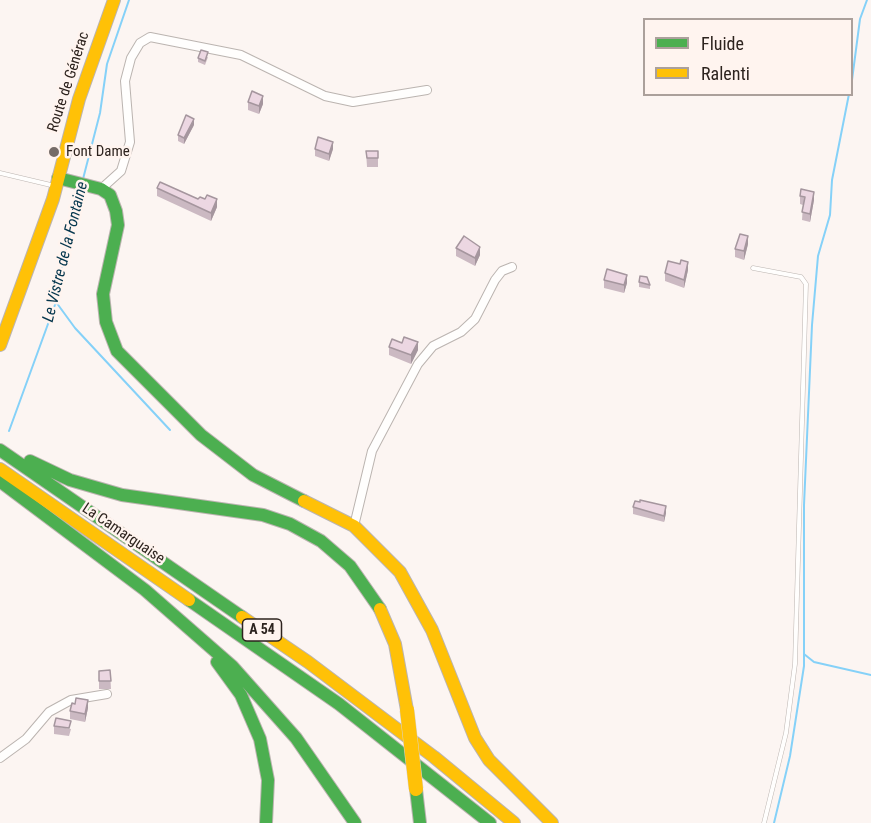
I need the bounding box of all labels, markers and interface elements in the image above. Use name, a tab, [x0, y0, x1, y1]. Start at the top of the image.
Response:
legend	[643, 18, 853, 96]
street label: Route de Générac	[44, 30, 94, 134]
text: Fluide	[701, 33, 744, 54]
text: Ralenti	[701, 63, 750, 84]
place label: Font Dame	[66, 143, 130, 161]
marker: Font Dame	[47, 145, 61, 159]
water label: Le Vistre de la Fontaine	[39, 180, 93, 324]
street label: La Camarguaise	[78, 500, 168, 568]
road number: A 54	[242, 619, 282, 641]

